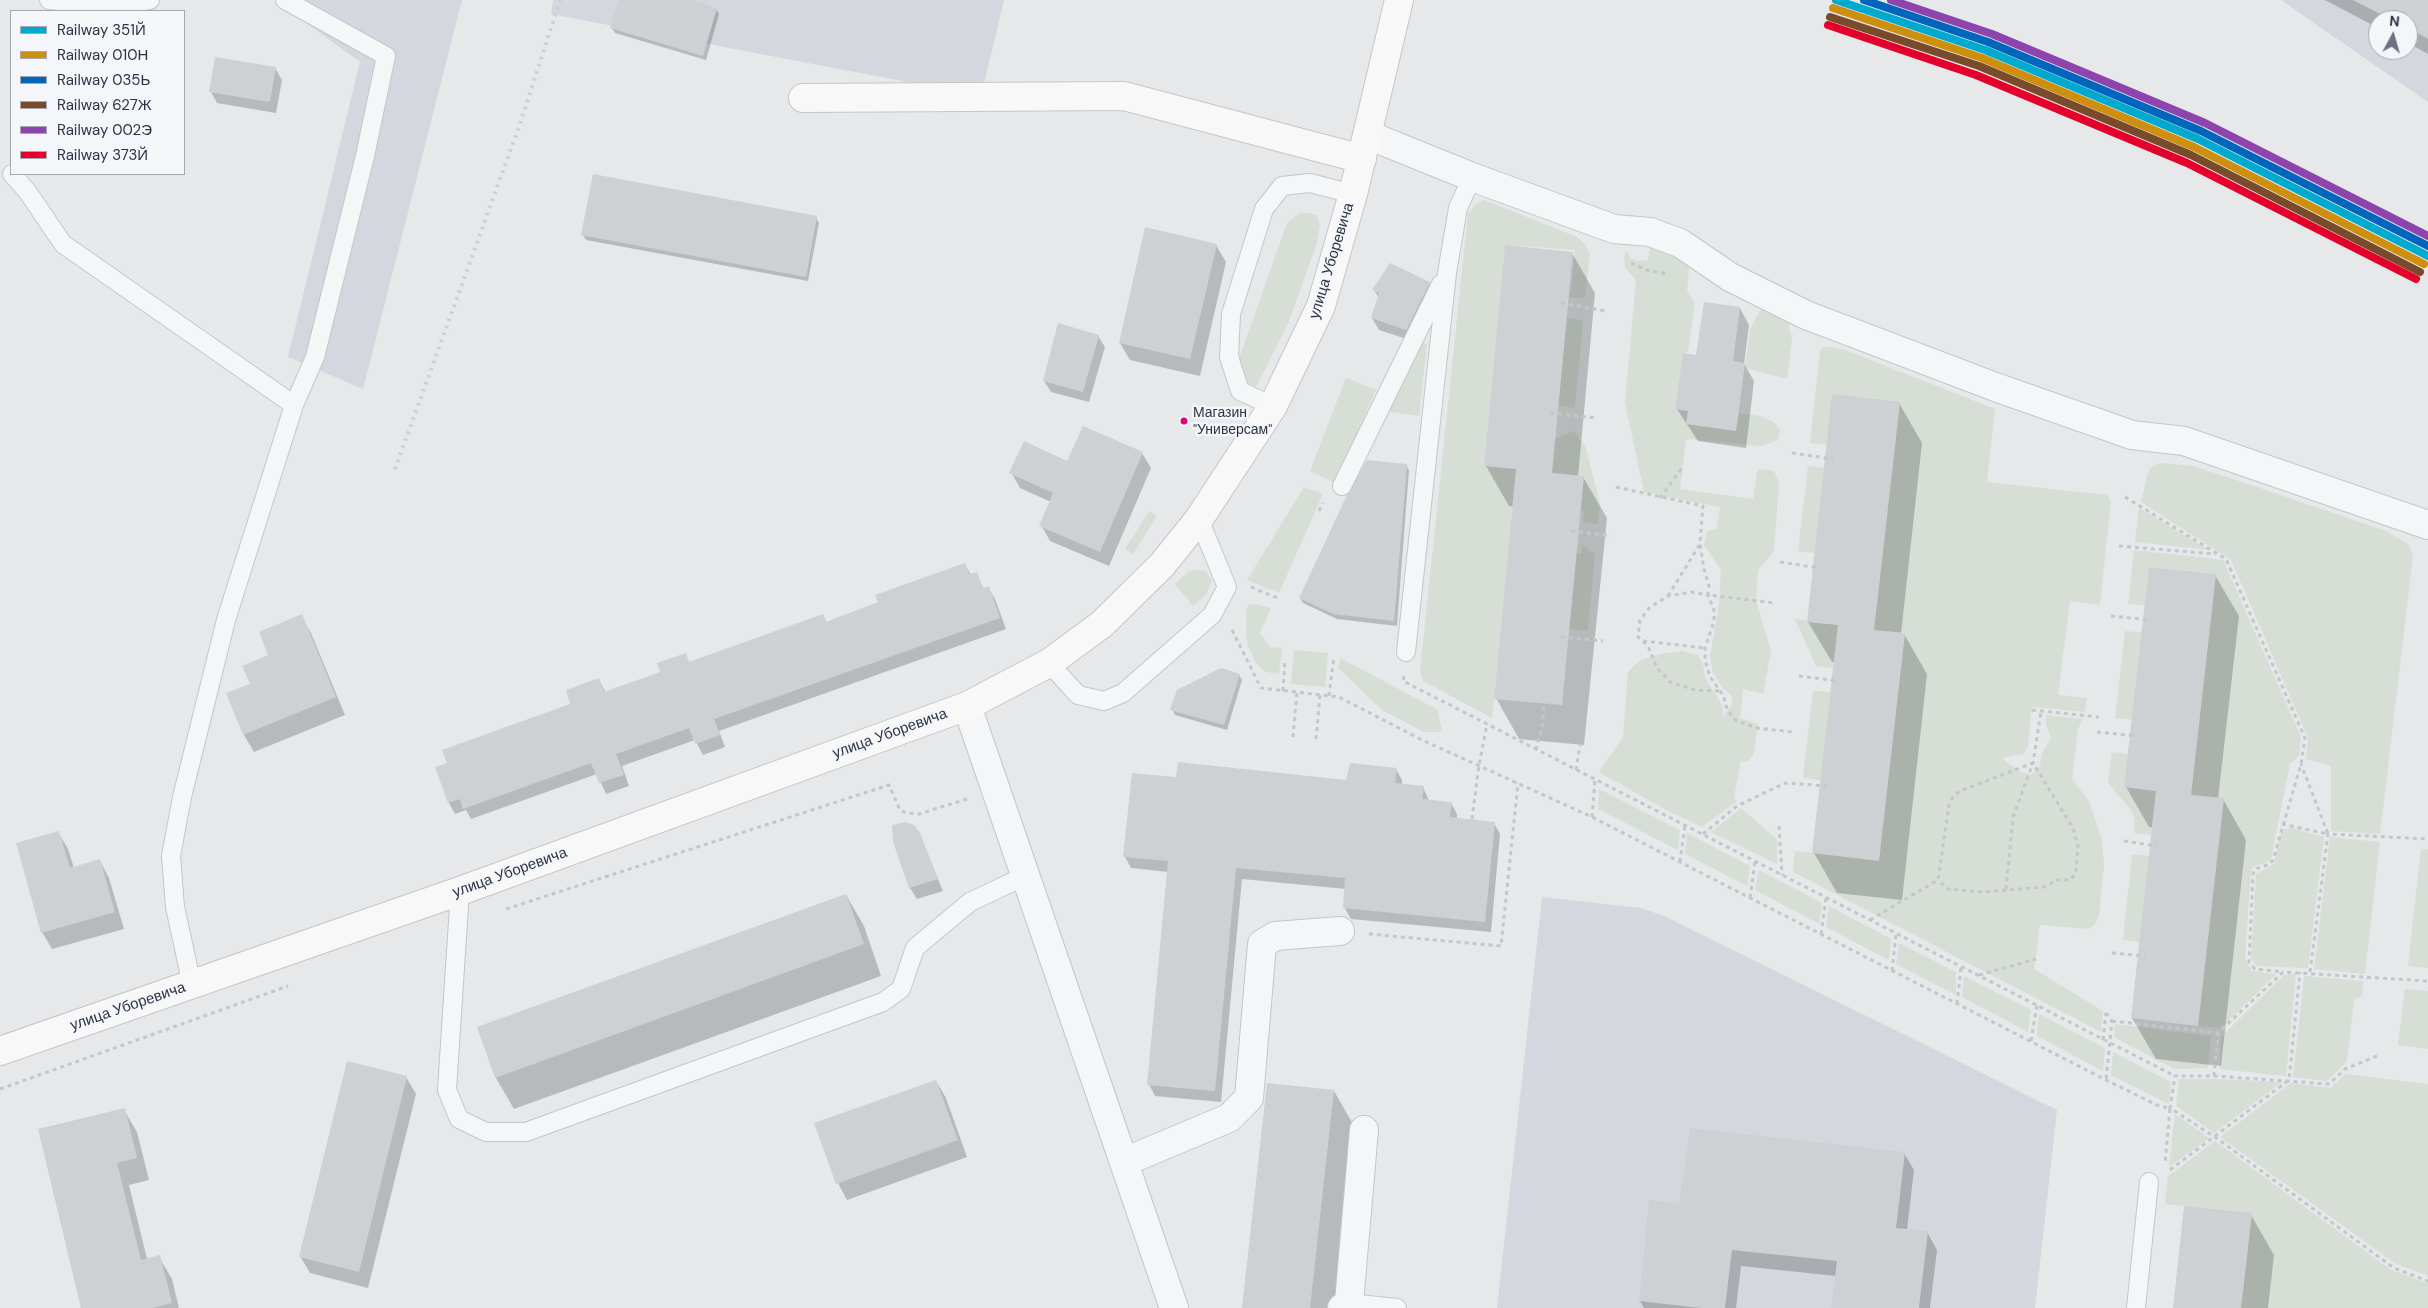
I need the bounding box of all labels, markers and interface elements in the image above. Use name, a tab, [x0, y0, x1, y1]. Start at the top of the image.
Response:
legend	[10, 10, 185, 175]
north arrow	[2368, 10, 2418, 60]
text: N	[2388, 12, 2400, 31]
text: Railway 351Й	[57, 20, 146, 40]
text: Railway 010Н	[57, 45, 148, 65]
text: Railway 035Ь	[57, 70, 150, 90]
text: Railway 627Ж	[57, 95, 152, 115]
text: Railway 002Э	[57, 120, 152, 140]
text: Railway 373Й	[57, 145, 148, 165]
street label: улица Уборевича	[1306, 201, 1358, 321]
place label: Магазин "Универсам"	[1193, 405, 1272, 438]
marker: Магазин "Универсам"	[1179, 416, 1189, 426]
street label: улица Уборевича	[830, 705, 950, 763]
street label: улица Уборевича	[450, 844, 570, 902]
street label: улица Уборевича	[68, 979, 188, 1035]

